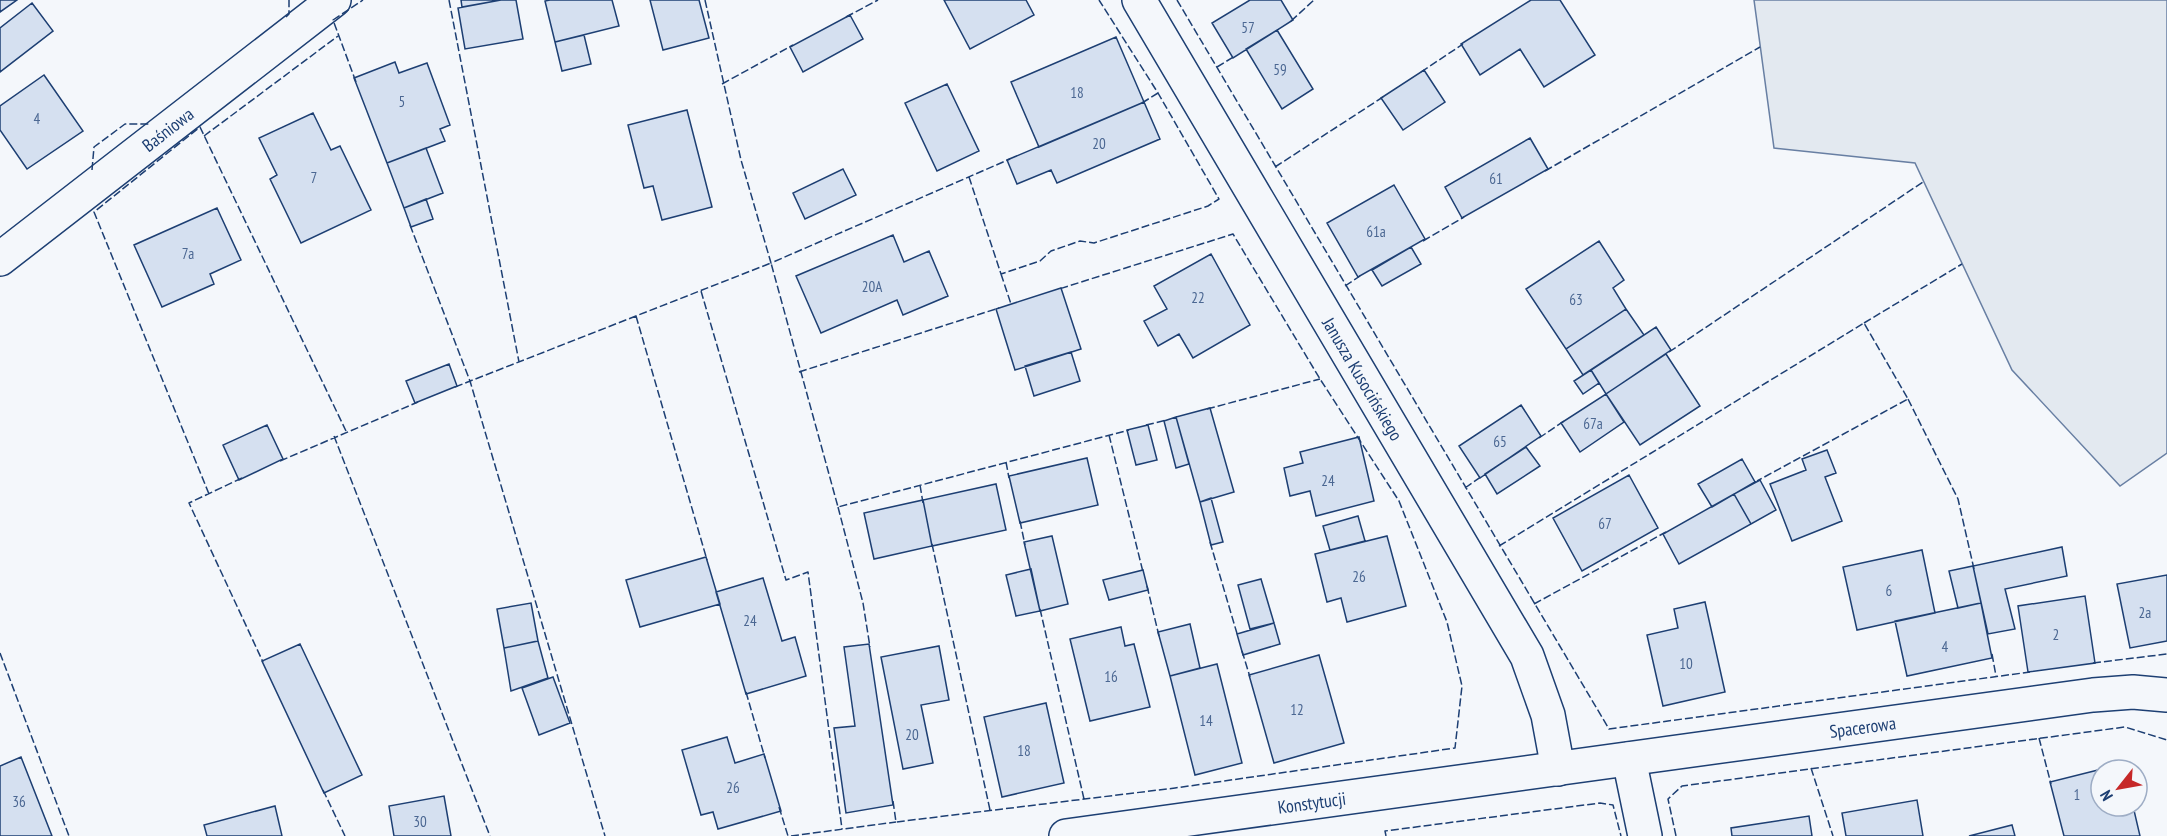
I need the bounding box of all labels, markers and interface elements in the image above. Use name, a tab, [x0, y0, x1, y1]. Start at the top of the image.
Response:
house number: 57	[1241, 18, 1255, 37]
house number: 59	[1273, 60, 1287, 79]
house number: 18	[1070, 83, 1084, 102]
house number: 5	[399, 92, 405, 111]
street label: Baśniowa	[137, 102, 198, 156]
house number: 4	[34, 109, 41, 128]
house number: 20	[1092, 134, 1106, 153]
house number: 7	[311, 168, 317, 187]
house number: 61	[1489, 169, 1503, 188]
house number: 61a	[1366, 222, 1386, 241]
house number: 7a	[182, 244, 194, 263]
house number: 20A	[862, 277, 883, 296]
house number: 22	[1191, 288, 1205, 307]
house number: 63	[1569, 290, 1583, 309]
street label: Janusza Kusocińskiego	[1317, 312, 1408, 445]
house number: 67a	[1583, 414, 1603, 433]
house number: 65	[1493, 432, 1507, 451]
house number: 24	[1321, 471, 1335, 490]
house number: 67	[1598, 514, 1612, 533]
house number: 26	[1352, 567, 1366, 586]
house number: 6	[1886, 581, 1893, 600]
house number: 2a	[2139, 603, 2151, 622]
house number: 24	[743, 611, 757, 630]
house number: 2	[2053, 625, 2059, 644]
house number: 4	[1942, 637, 1949, 656]
house number: 10	[1679, 654, 1693, 673]
house number: 16	[1104, 667, 1118, 686]
house number: 12	[1290, 700, 1304, 719]
house number: 14	[1199, 711, 1213, 730]
street label: Spacerowa	[1828, 711, 1897, 743]
house number: 20	[905, 725, 919, 744]
house number: 18	[1017, 741, 1031, 760]
north arrow	[2089, 758, 2149, 818]
house number: 26	[726, 778, 740, 797]
house number: 1	[2074, 785, 2080, 804]
street label: Konstytucji	[1276, 786, 1347, 818]
text: N	[2095, 787, 2117, 805]
house number: 36	[12, 792, 26, 811]
house number: 30	[413, 812, 427, 831]

